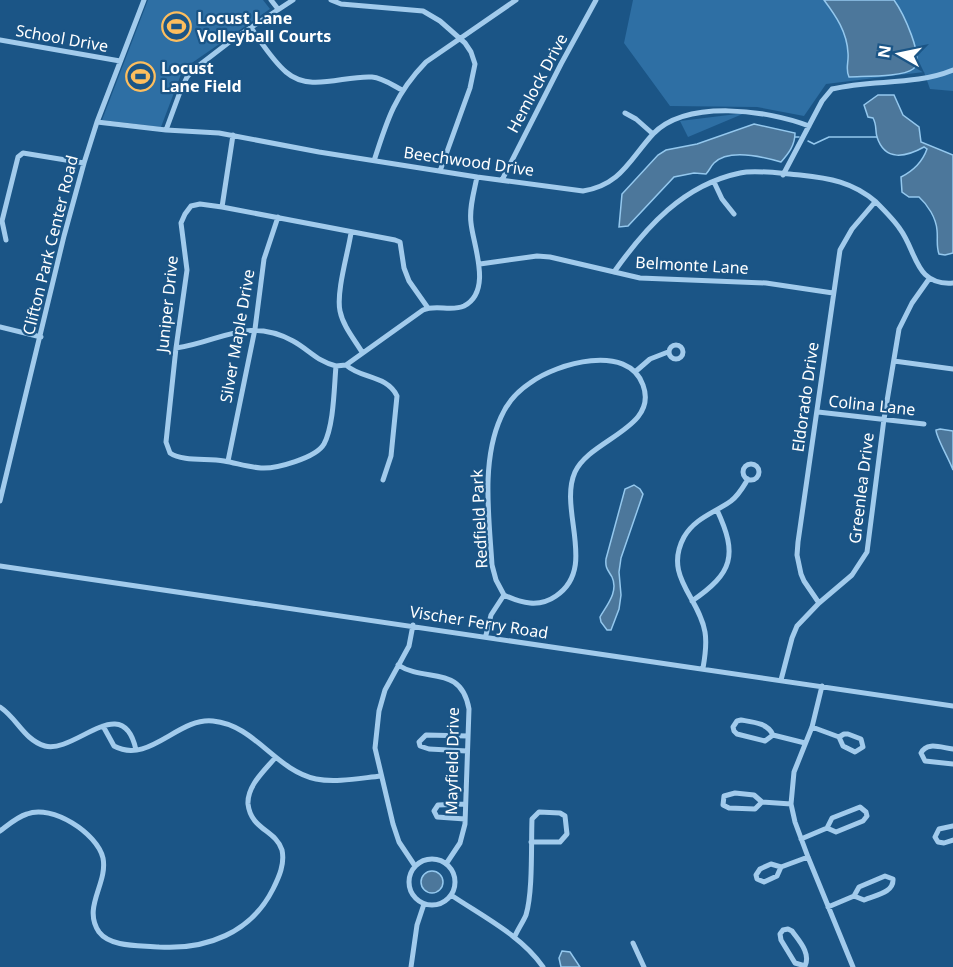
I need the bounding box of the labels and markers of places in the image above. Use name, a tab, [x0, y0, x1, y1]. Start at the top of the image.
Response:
place label: Locust Lane Volleyball Courts	[197, 7, 331, 47]
sports icon: Locust Lane Volleyball Courts	[160, 11, 192, 43]
place label: Locust Lane Field	[161, 57, 242, 97]
sports icon: Locust Lane Field	[124, 61, 156, 93]

